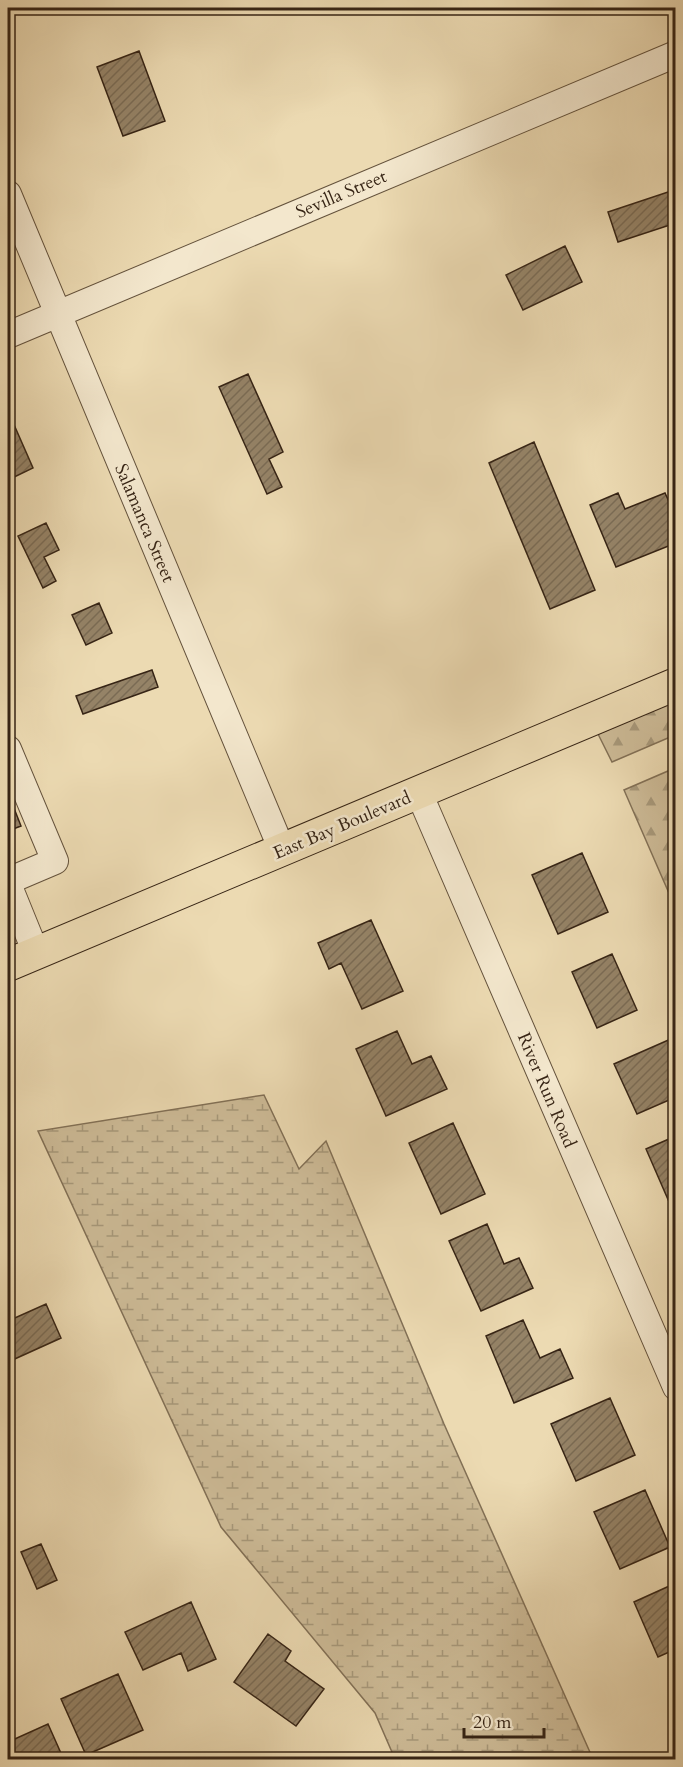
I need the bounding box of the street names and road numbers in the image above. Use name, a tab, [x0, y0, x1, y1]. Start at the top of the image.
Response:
street label: Sevilla Street	[292, 164, 391, 225]
street label: Salamanca Street	[108, 460, 181, 587]
street label: East Bay Boulevard	[269, 785, 415, 866]
street label: River Run Road	[511, 1029, 582, 1152]

